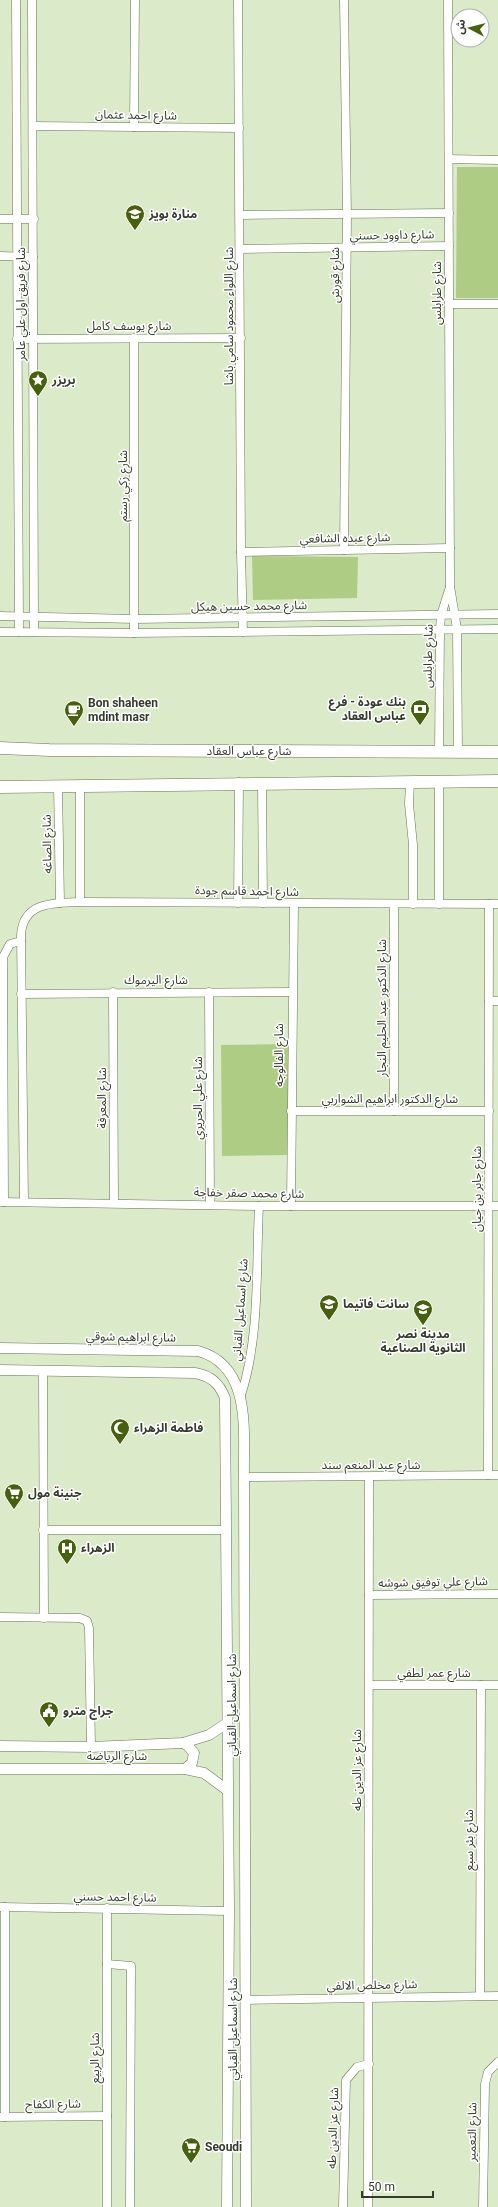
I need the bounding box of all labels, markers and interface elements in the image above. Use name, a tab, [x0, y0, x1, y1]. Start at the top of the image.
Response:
north arrow	[450, 8, 490, 48]
text: ش	[453, 19, 468, 35]
street label: شارع احمد عثمان	[95, 107, 177, 125]
school or university icon: منارة بويز	[124, 203, 146, 231]
place label: منارة بويز	[148, 207, 197, 221]
street label: شارع داوود حسني	[350, 227, 434, 246]
street label: شارع فريق اول علي عامر	[14, 247, 31, 362]
street label: شارع اللواء محمود سامي باشا	[222, 247, 239, 385]
street label: شارع قورش	[328, 247, 344, 303]
street label: شارع طرابلس	[430, 261, 446, 325]
street label: شارع يوسف كامل	[87, 319, 171, 335]
place icon: بريزر	[27, 369, 49, 397]
place label: بريزر	[51, 373, 76, 387]
street label: شارع زكي رستم	[116, 450, 133, 522]
street label: شارع عبده الشافعي	[299, 530, 391, 549]
street label: شارع محمد حسين هيكل	[191, 598, 307, 616]
street label: شارع طرابلس	[420, 624, 438, 688]
place label: بنك عودة - فرع عباس العقاد	[328, 695, 406, 723]
place label: Bon shaheen mdint masr	[88, 696, 158, 724]
bank icon: بنك عودة - فرع عباس العقاد	[409, 698, 431, 726]
cafe icon: Bon shaheen mdint masr	[63, 699, 85, 727]
street label: شارع عباس العقاد	[207, 744, 291, 760]
street label: شارع الصاغه	[39, 814, 57, 874]
street label: شارع احمد قاسم جودة	[195, 883, 299, 901]
street label: شارع الدكتور عبد الحليم النجار	[375, 939, 391, 1078]
street label: شارع اليرموك	[124, 973, 188, 989]
street label: شارع الفالوجه	[272, 1023, 288, 1087]
street label: شارع علي الحريري	[191, 1056, 208, 1140]
street label: شارع المعرفة	[95, 1067, 111, 1129]
street label: شارع الدكتور ابراهيم الشواربي	[322, 1092, 458, 1109]
street label: شارع جابر بن حيان	[470, 1146, 486, 1232]
street label: شارع محمد صقر خفاجة	[194, 1185, 304, 1203]
street label: شارع اسماعيل القباني	[229, 1258, 253, 1362]
school or university icon: سانت فاتيما	[318, 1293, 340, 1321]
place label: سانت فاتيما	[343, 1297, 409, 1311]
school or university icon: مدينة نصر الثانوية الصناعية	[412, 1298, 434, 1326]
place label: مدينة نصر الثانوية الصناعية	[380, 1327, 466, 1355]
street label: شارع ابراهيم شوقي	[86, 1329, 176, 1348]
mosque icon: فاطمة الزهراء	[109, 1417, 131, 1445]
place label: فاطمة الزهراء	[134, 1421, 203, 1435]
street label: شارع عبد المنعم سند	[322, 1458, 420, 1474]
supermarket icon: جنينة مول	[3, 1482, 25, 1510]
place label: جنينة مول	[28, 1486, 82, 1500]
hospital icon: الزهراء	[56, 1537, 78, 1565]
place label: الزهراء	[81, 1541, 114, 1555]
street label: شارع علي توفيق شوشه	[378, 1574, 488, 1593]
street label: شارع اسماعيل القباني	[225, 1654, 242, 1756]
street label: شارع عمر لطفي	[397, 1666, 471, 1683]
public building icon: جراج مترو	[38, 1700, 60, 1728]
place label: جراج مترو	[63, 1704, 114, 1720]
street label: شارع عز الدين طه	[350, 1729, 366, 1811]
street label: شارع الرياضة	[87, 1749, 147, 1765]
street label: شارع بئر سبع	[462, 1809, 478, 1871]
street label: شارع احمد حسني	[73, 1889, 157, 1908]
street label: شارع مخلص الالفي	[326, 1977, 418, 1996]
street label: شارع اسماعيل القباني	[226, 1978, 243, 2080]
street label: شارع الربيع	[88, 2033, 104, 2083]
street label: شارع عز الدين طه	[325, 2087, 343, 2169]
street label: شارع الكفاح	[25, 2097, 81, 2113]
street label: شارع التعمير	[464, 2102, 482, 2163]
supermarket icon: Seoudi	[180, 2136, 202, 2164]
place label: Seoudi	[205, 2140, 242, 2154]
scale bar	[362, 2173, 433, 2199]
text: 50 m	[368, 2180, 395, 2194]

